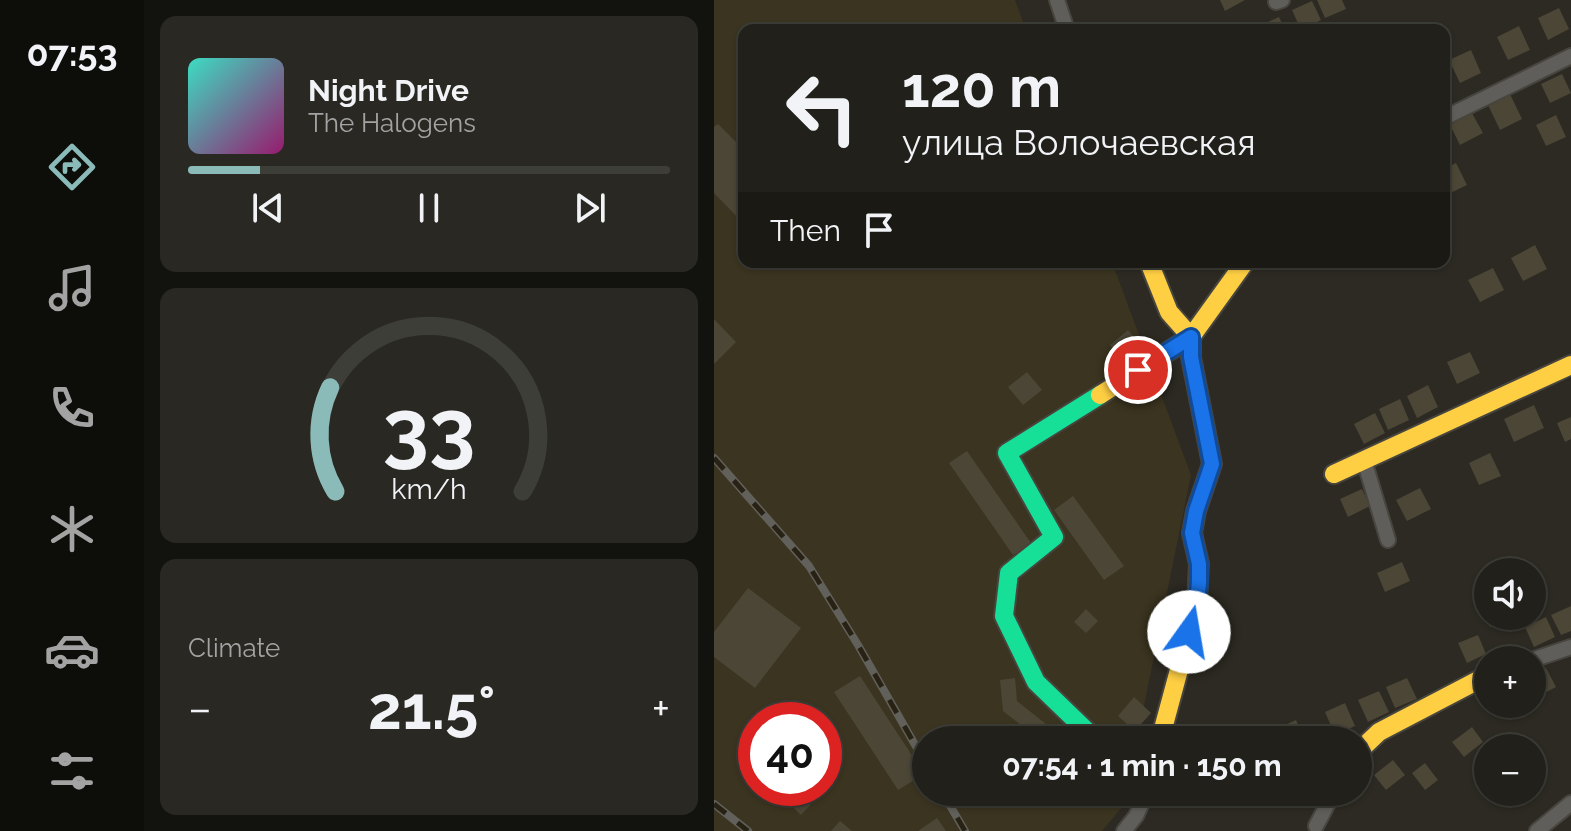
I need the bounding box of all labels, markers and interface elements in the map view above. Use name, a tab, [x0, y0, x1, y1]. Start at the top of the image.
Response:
text: 07:53	[26, 32, 118, 74]
text: 120 m	[902, 54, 1061, 120]
icon: left	[770, 56, 874, 160]
text: Night Drive	[308, 73, 469, 108]
text: The Halogens	[308, 108, 476, 138]
text: улица Волочаевская	[902, 121, 1256, 163]
icon: directions	[44, 139, 100, 195]
icon: previous	[246, 186, 290, 230]
icon: pause	[407, 186, 451, 230]
icon: next	[568, 186, 612, 230]
icon: arrive	[857, 208, 901, 252]
text: Then	[770, 213, 841, 248]
icon: music	[44, 260, 100, 316]
pin	[1104, 336, 1172, 404]
icon: arrive	[1116, 348, 1160, 392]
text: 33	[383, 379, 475, 476]
icon: phone	[44, 380, 100, 436]
text: km/h	[391, 472, 467, 506]
icon: climate	[44, 501, 100, 557]
map controls	[1474, 558, 1546, 806]
button: sound	[1474, 558, 1546, 630]
position arrow	[1147, 590, 1231, 674]
icon: car	[44, 622, 100, 678]
text: Climate	[188, 633, 280, 663]
button: +	[1474, 646, 1546, 718]
text: 21.5°	[368, 673, 495, 743]
text: −	[188, 683, 212, 734]
text: +	[652, 683, 670, 734]
speed limit sign: 40	[738, 702, 842, 806]
button: −	[1474, 734, 1546, 806]
icon: filters	[44, 743, 100, 799]
text: 07:54 · 1 min · 150 m	[1002, 748, 1282, 783]

